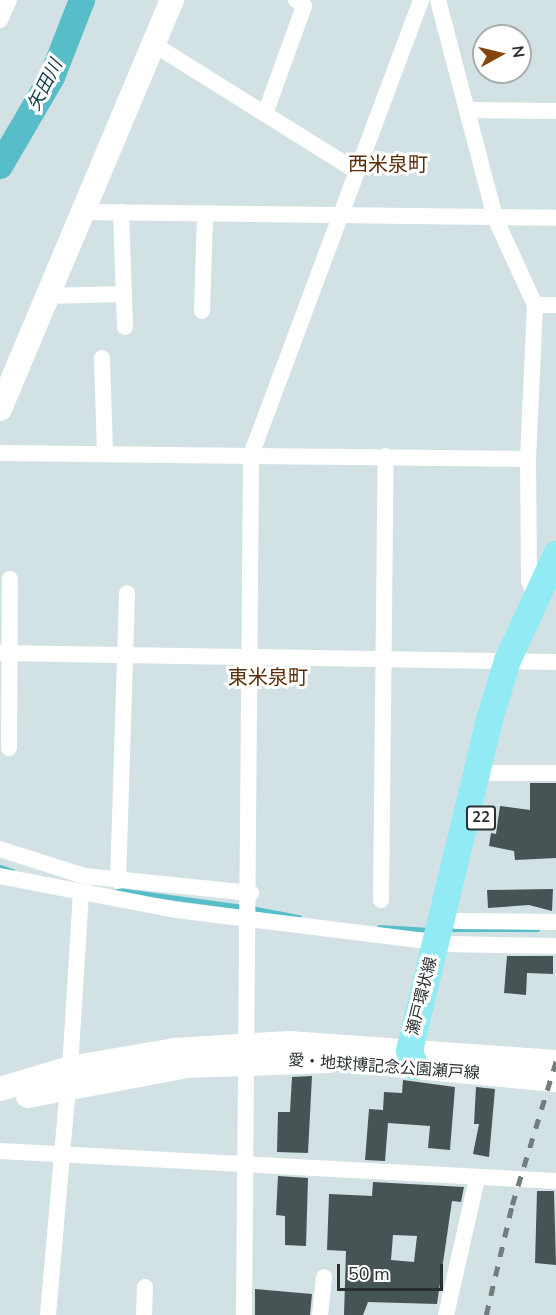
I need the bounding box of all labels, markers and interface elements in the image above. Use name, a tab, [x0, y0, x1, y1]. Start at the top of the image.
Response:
north arrow	[472, 24, 532, 84]
text: N	[506, 44, 530, 59]
water label: 矢田川	[23, 56, 67, 114]
district label: 西米泉町	[348, 152, 428, 176]
district label: 東米泉町	[228, 665, 308, 689]
road number: 22	[466, 806, 496, 830]
street label: 瀬戸環状線	[403, 955, 441, 1037]
street label: 愛・地球博記念公園瀬戸線	[288, 1051, 480, 1083]
scale bar	[340, 1252, 446, 1290]
text: 50 m	[348, 1262, 390, 1286]

